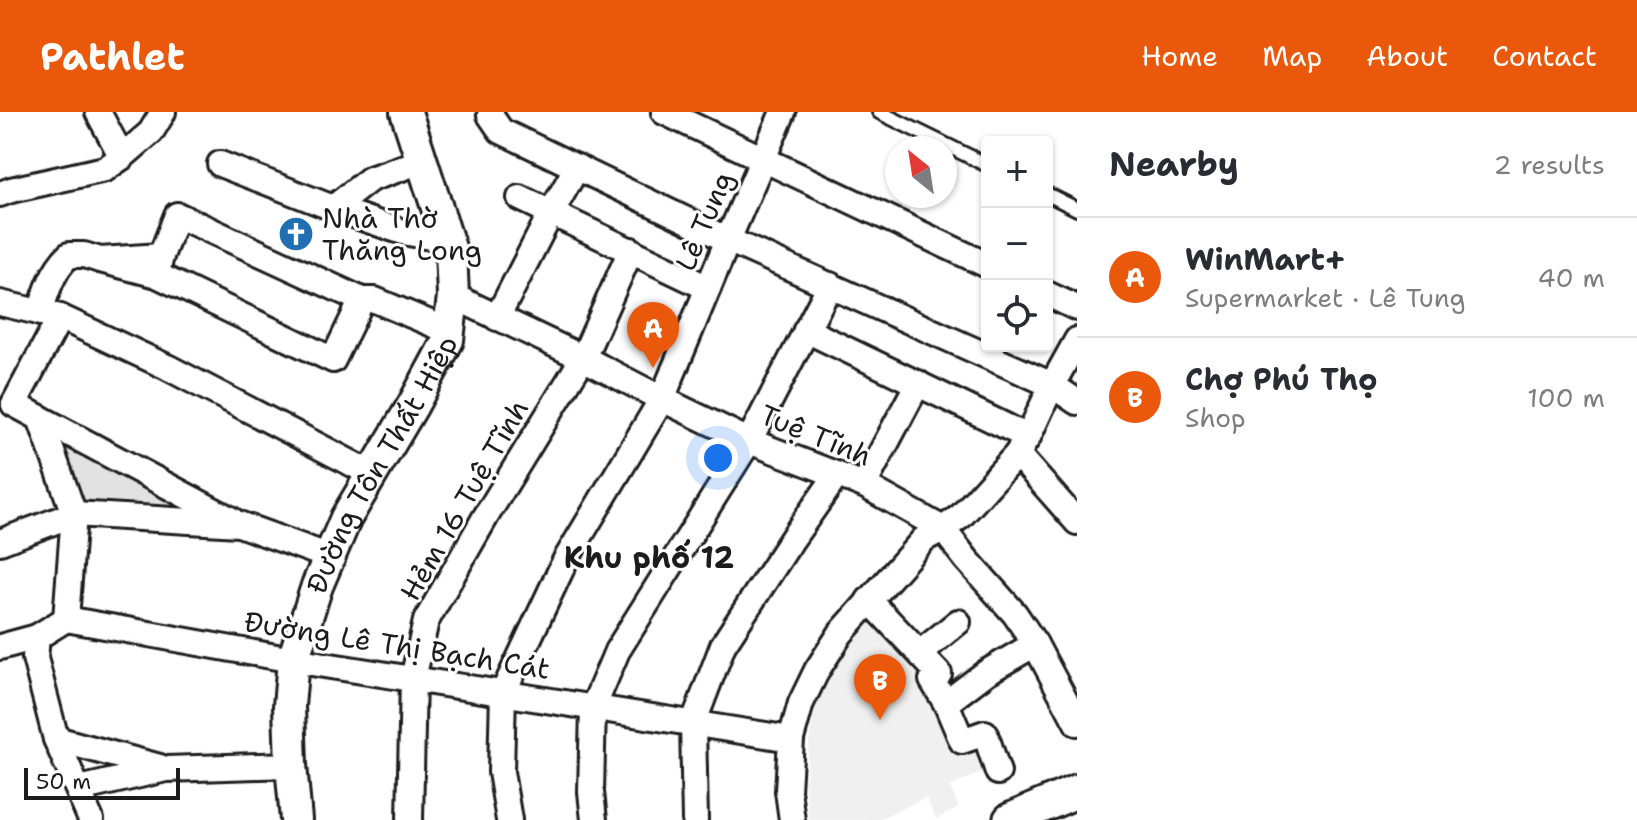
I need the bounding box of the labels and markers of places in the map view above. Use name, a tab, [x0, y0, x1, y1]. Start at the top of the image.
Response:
place label: Nhà Thờ Thăng Long	[322, 199, 482, 269]
church icon: Nhà Thờ Thăng Long	[277, 215, 315, 253]
pin: A	[627, 302, 679, 368]
pin: B	[854, 654, 906, 720]

